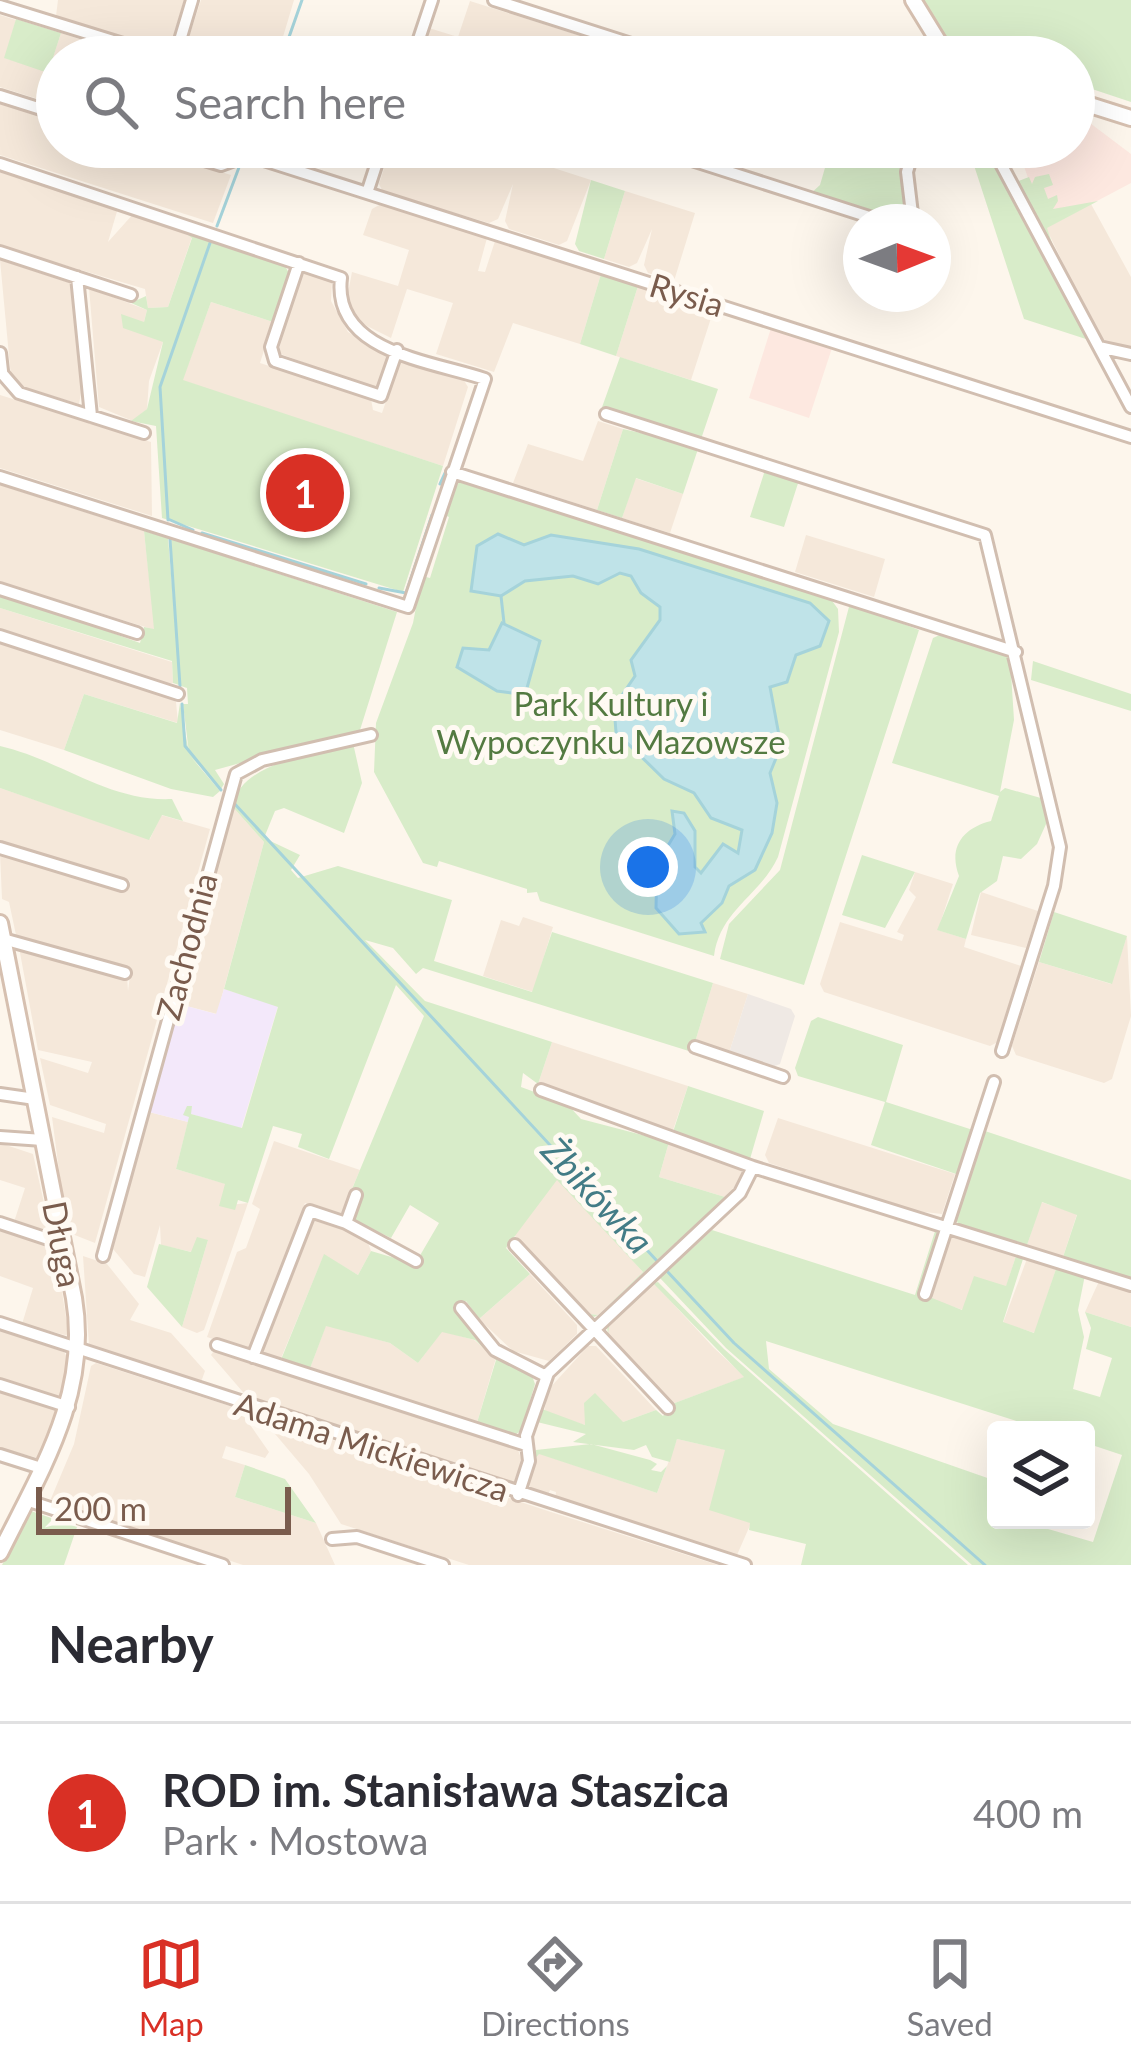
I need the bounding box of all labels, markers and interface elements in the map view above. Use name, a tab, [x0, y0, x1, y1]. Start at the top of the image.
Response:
search box	[36, 36, 1095, 168]
icon: search	[78, 69, 144, 135]
text: Search here	[174, 75, 406, 129]
north arrow	[843, 204, 951, 312]
street label: Rysia	[645, 264, 729, 324]
pin: 1	[266, 448, 344, 538]
park label: Park Kultury i Wypoczynku Mazowsze	[436, 683, 786, 761]
your location	[618, 837, 678, 897]
street label: Zachodnia	[147, 868, 225, 1024]
water label: Żbikówka	[533, 1127, 663, 1262]
street label: Długa	[35, 1198, 91, 1290]
street label: Adama Mickiewicza	[230, 1383, 514, 1509]
map controls	[987, 1421, 1095, 1529]
button: layers	[987, 1421, 1095, 1529]
scale bar	[36, 1481, 291, 1534]
text: 200 m	[54, 1488, 147, 1528]
text: Nearby	[48, 1613, 214, 1674]
text: ROD im. Stanisława Staszica	[162, 1763, 729, 1817]
text: 1	[76, 1790, 98, 1836]
text: 400 m	[973, 1790, 1083, 1836]
text: Park · Mostowa	[162, 1817, 428, 1863]
tab: Map	[138, 1931, 204, 2043]
tab: Directions	[481, 1931, 630, 2043]
tab: Saved	[906, 1931, 993, 2043]

